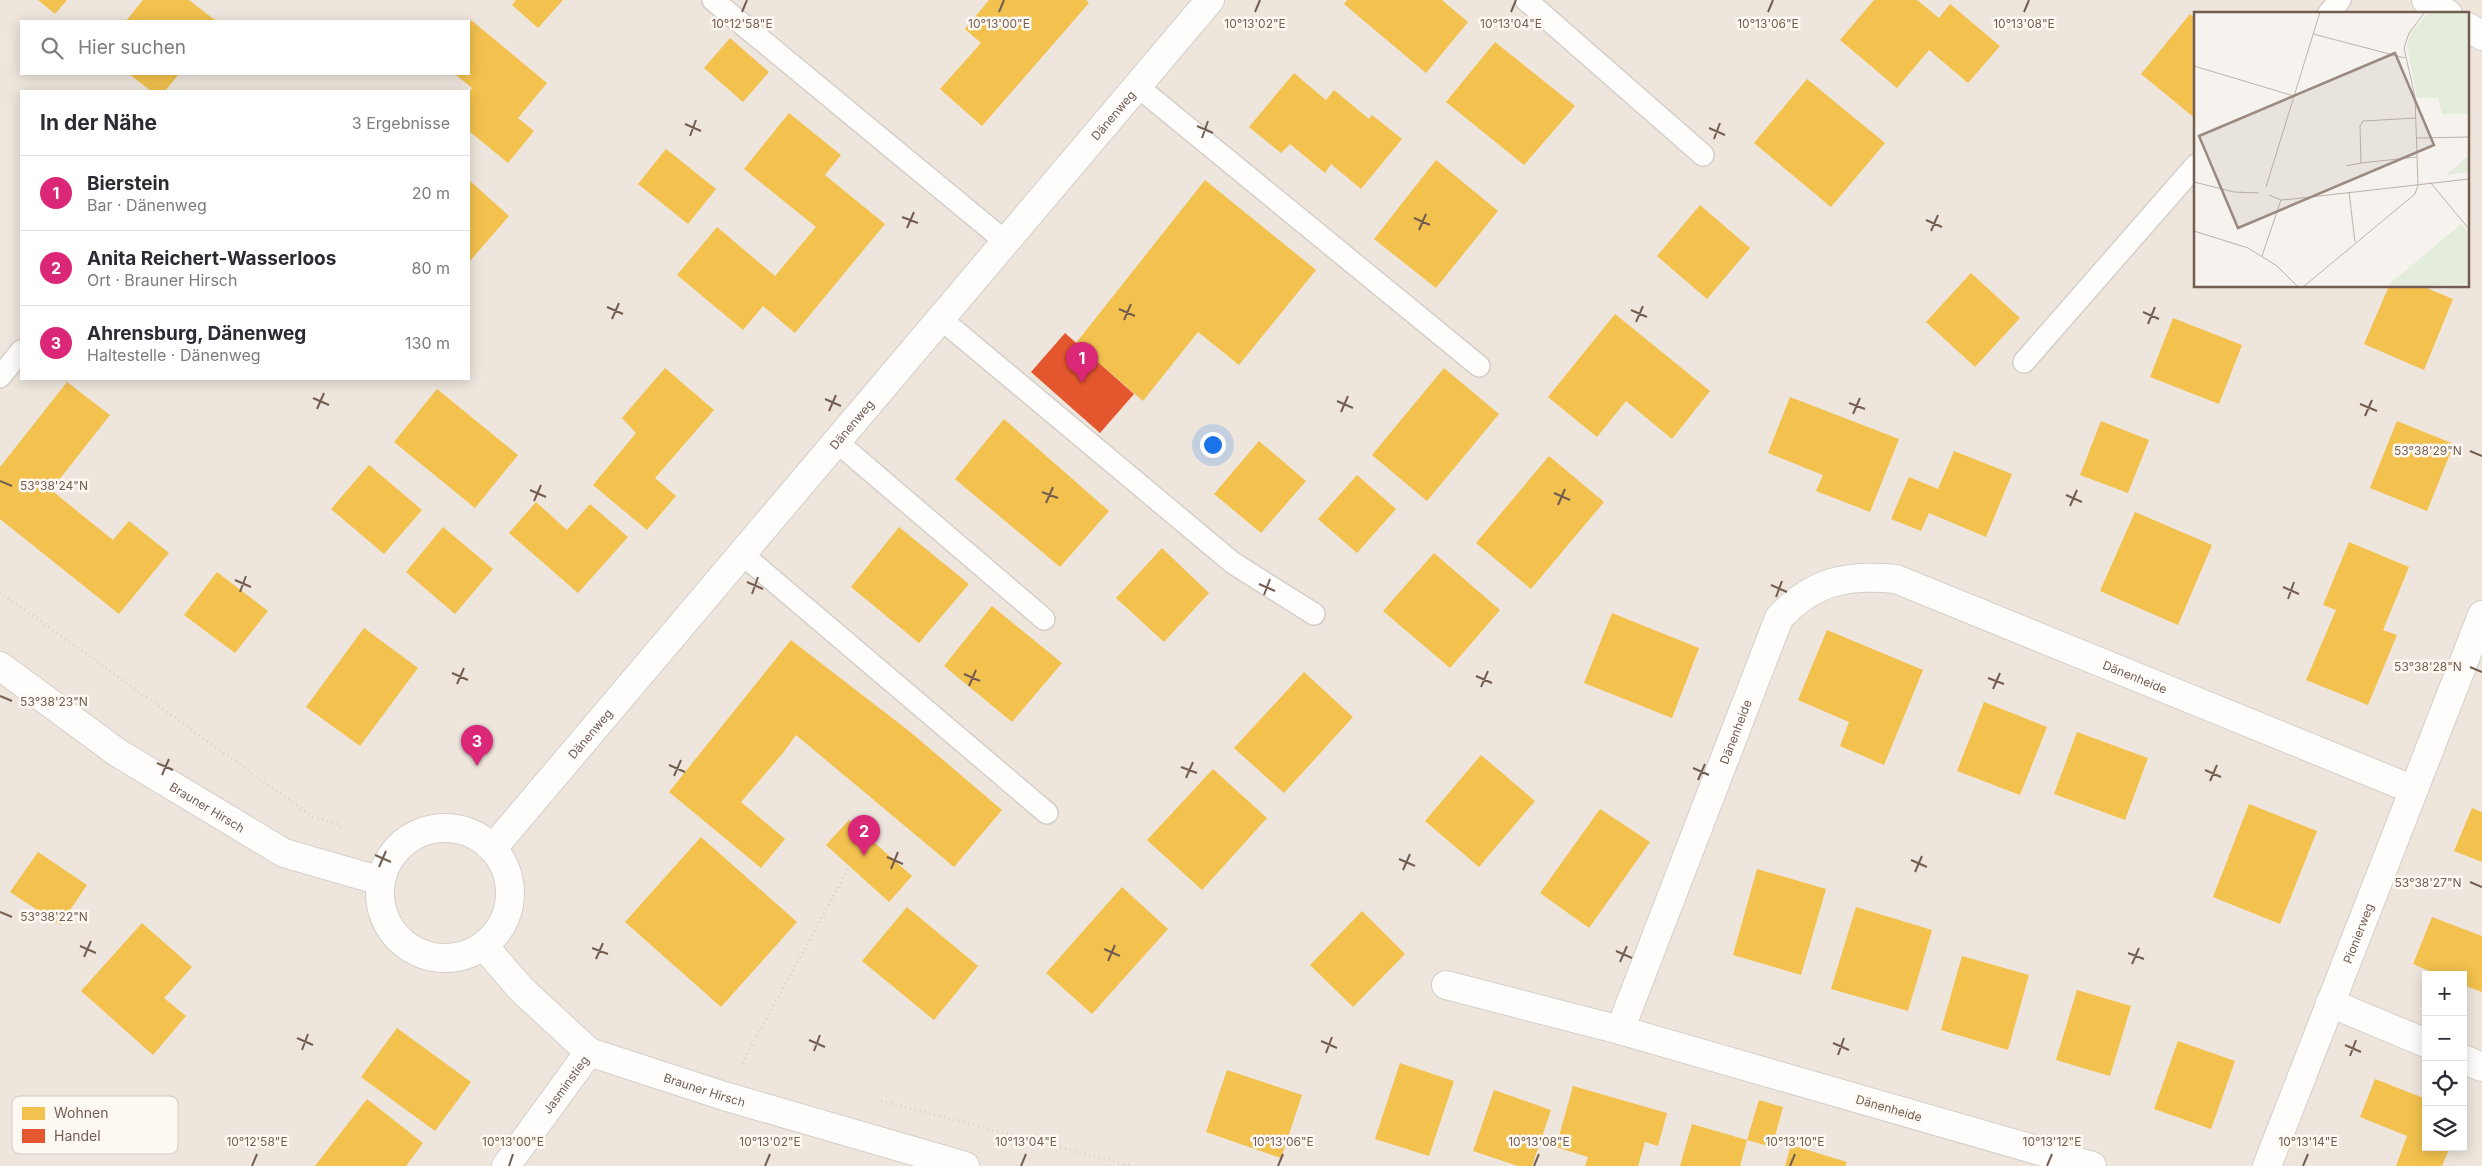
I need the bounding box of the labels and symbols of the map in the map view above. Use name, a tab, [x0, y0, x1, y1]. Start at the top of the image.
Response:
inset map	[2194, 12, 2470, 288]
text: 10°12'58"E	[711, 16, 773, 31]
text: 10°13'00"E	[968, 16, 1030, 31]
text: 10°13'02"E	[1224, 16, 1286, 31]
text: 10°13'04"E	[1480, 16, 1542, 31]
text: 10°13'06"E	[1737, 16, 1799, 31]
text: 10°13'08"E	[1993, 16, 2055, 31]
street label: Dänenweg	[1088, 87, 1138, 143]
pin: 1	[1066, 342, 1098, 383]
street label: Dänenweg	[826, 396, 877, 452]
your location	[1200, 432, 1226, 458]
text: 53°38'29"N	[2394, 443, 2462, 458]
text: 53°38'24"N	[20, 478, 88, 493]
street label: Dänenheide	[2101, 657, 2169, 696]
text: 53°38'28"N	[2394, 659, 2462, 674]
text: 53°38'23"N	[20, 694, 88, 709]
street label: Dänenheide	[1716, 697, 1754, 766]
street label: Dänenweg	[565, 705, 615, 761]
pin: 3	[461, 725, 493, 766]
street label: Brauner Hirsch	[167, 779, 248, 835]
pin: 2	[848, 815, 880, 856]
text: 53°38'27"N	[2394, 875, 2462, 890]
street label: Pionierweg	[2339, 901, 2376, 965]
text: 53°38'22"N	[20, 909, 88, 924]
street label: Jasminstieg	[539, 1052, 592, 1116]
street label: Brauner Hirsch	[662, 1069, 747, 1109]
street label: Dänenheide	[1854, 1091, 1924, 1125]
legend	[12, 1096, 178, 1154]
text: Wohnen	[54, 1104, 108, 1121]
text: Handel	[54, 1127, 101, 1144]
text: 10°12'58"E	[226, 1134, 288, 1149]
text: 10°13'00"E	[482, 1134, 544, 1149]
text: 10°13'02"E	[739, 1134, 801, 1149]
text: 10°13'04"E	[995, 1134, 1057, 1149]
text: 10°13'06"E	[1252, 1134, 1314, 1149]
text: 10°13'08"E	[1508, 1134, 1570, 1149]
text: 10°13'10"E	[1765, 1134, 1825, 1149]
text: 10°13'12"E	[2023, 1134, 2081, 1149]
text: 10°13'14"E	[2278, 1134, 2338, 1149]

